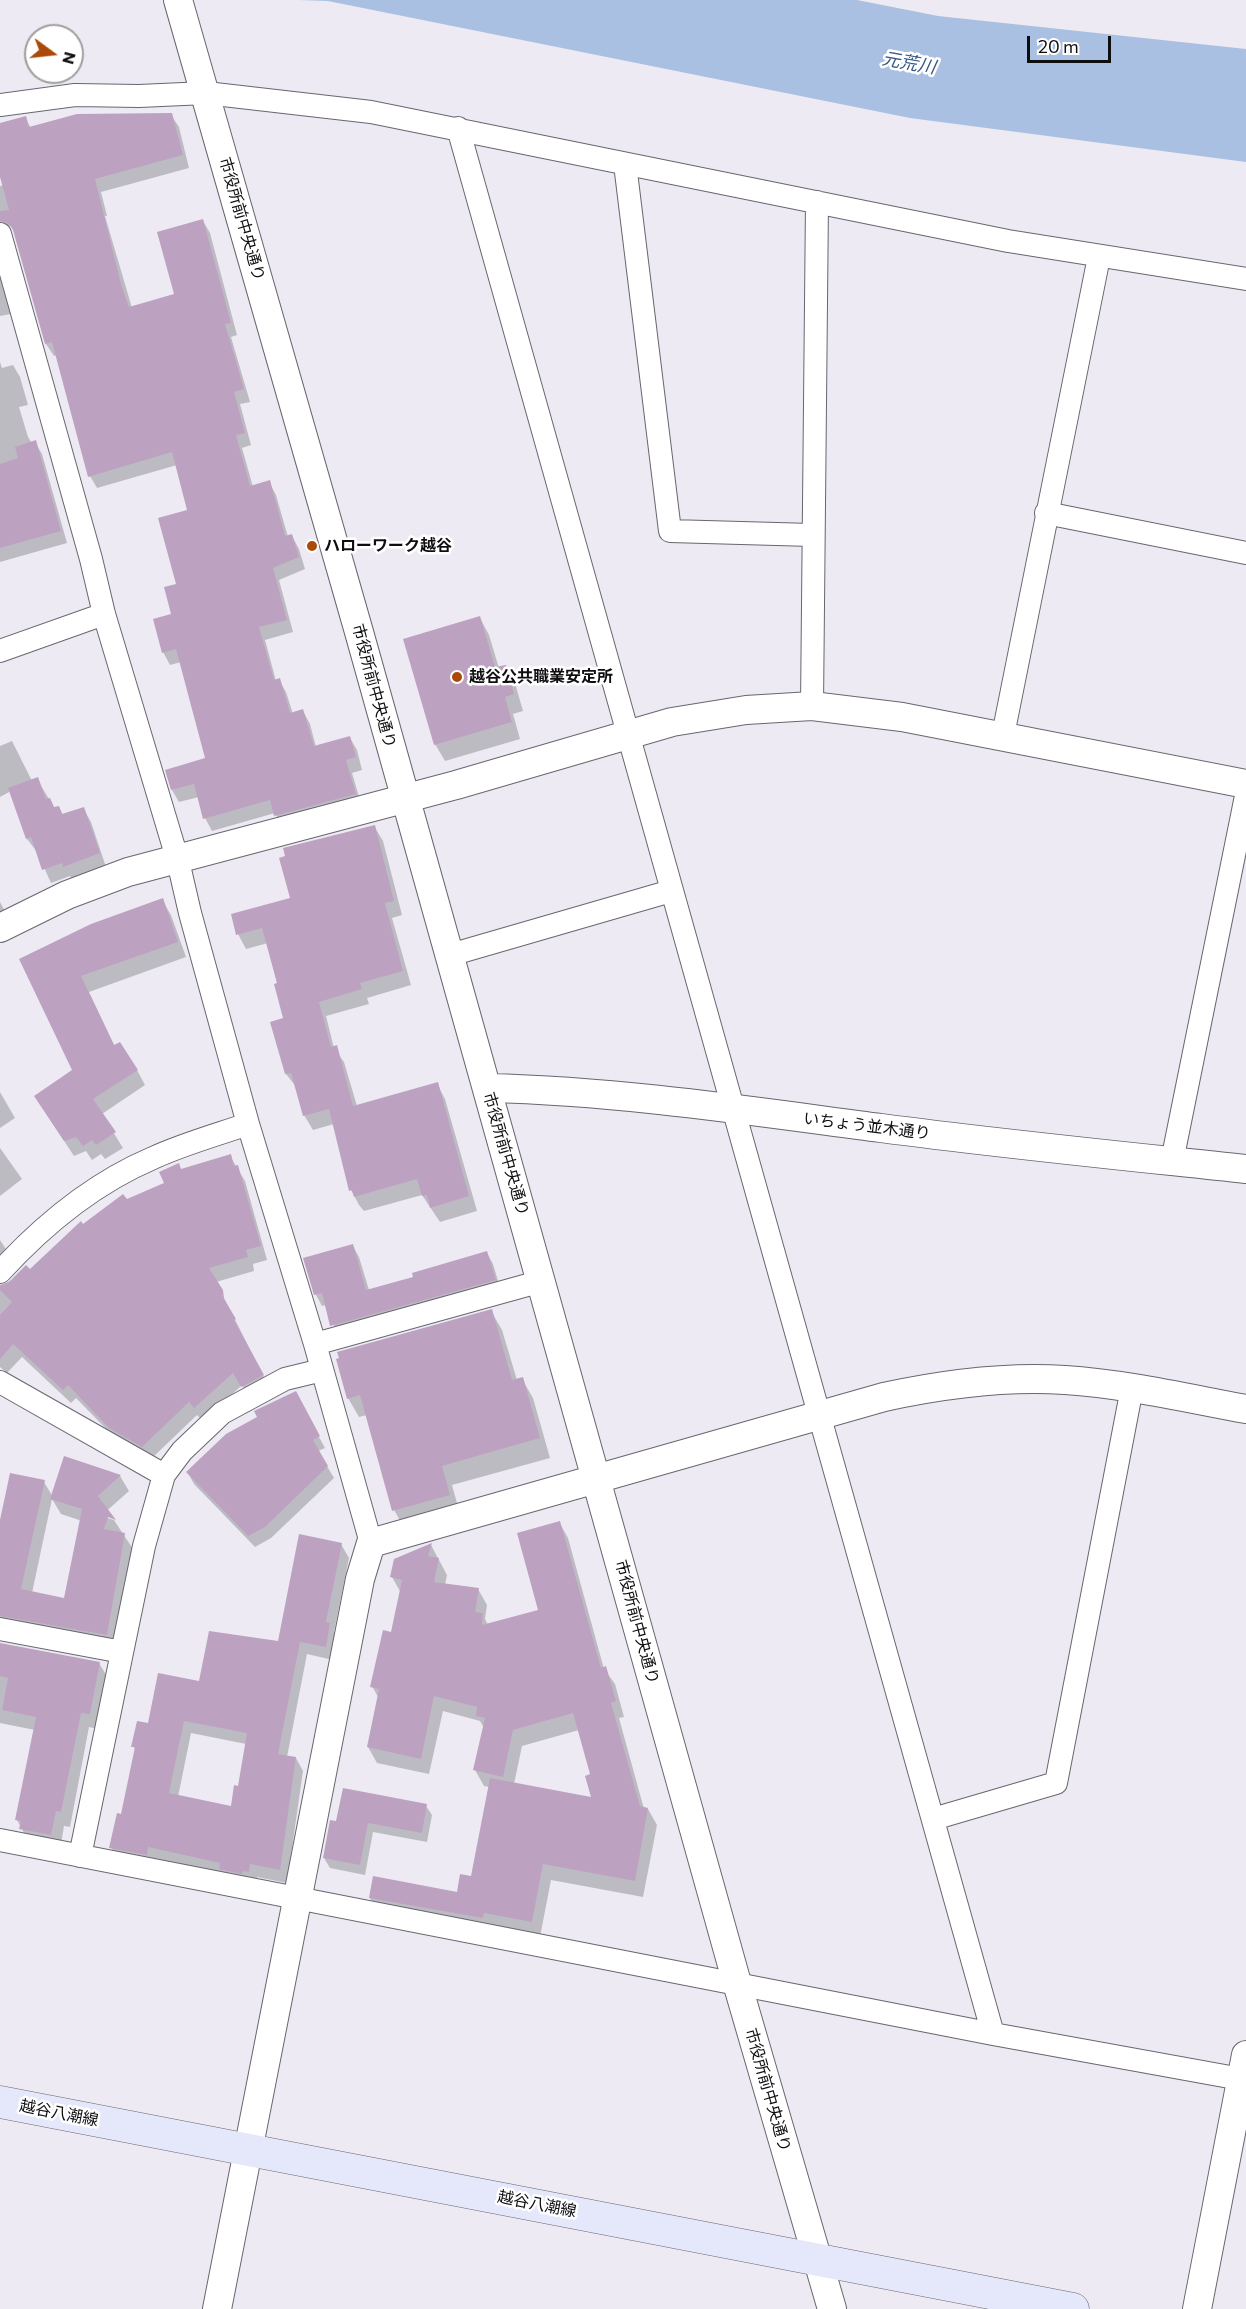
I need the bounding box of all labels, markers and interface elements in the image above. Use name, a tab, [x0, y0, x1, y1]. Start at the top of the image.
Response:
north arrow	[24, 24, 84, 84]
scale bar	[1030, 24, 1114, 62]
text: 20 m	[1038, 35, 1079, 57]
water label: 元荒川	[881, 48, 937, 78]
text: N	[59, 50, 81, 67]
street label: 市役所前中央通り	[215, 155, 269, 283]
place label: ハローワーク越谷	[324, 536, 452, 556]
marker: ハローワーク越谷	[305, 539, 319, 553]
street label: 市役所前中央通り	[348, 622, 400, 750]
place label: 越谷公共職業安定所	[469, 667, 613, 687]
marker: 越谷公共職業安定所	[450, 670, 464, 684]
street label: 市役所前中央通り	[479, 1090, 533, 1218]
street label: いちょう並木通り	[802, 1109, 932, 1143]
street label: 市役所前中央通り	[611, 1558, 663, 1686]
street label: 市役所前中央通り	[741, 2026, 795, 2154]
street label: 越谷八潮線	[18, 2096, 100, 2130]
street label: 越谷八潮線	[496, 2187, 578, 2221]

